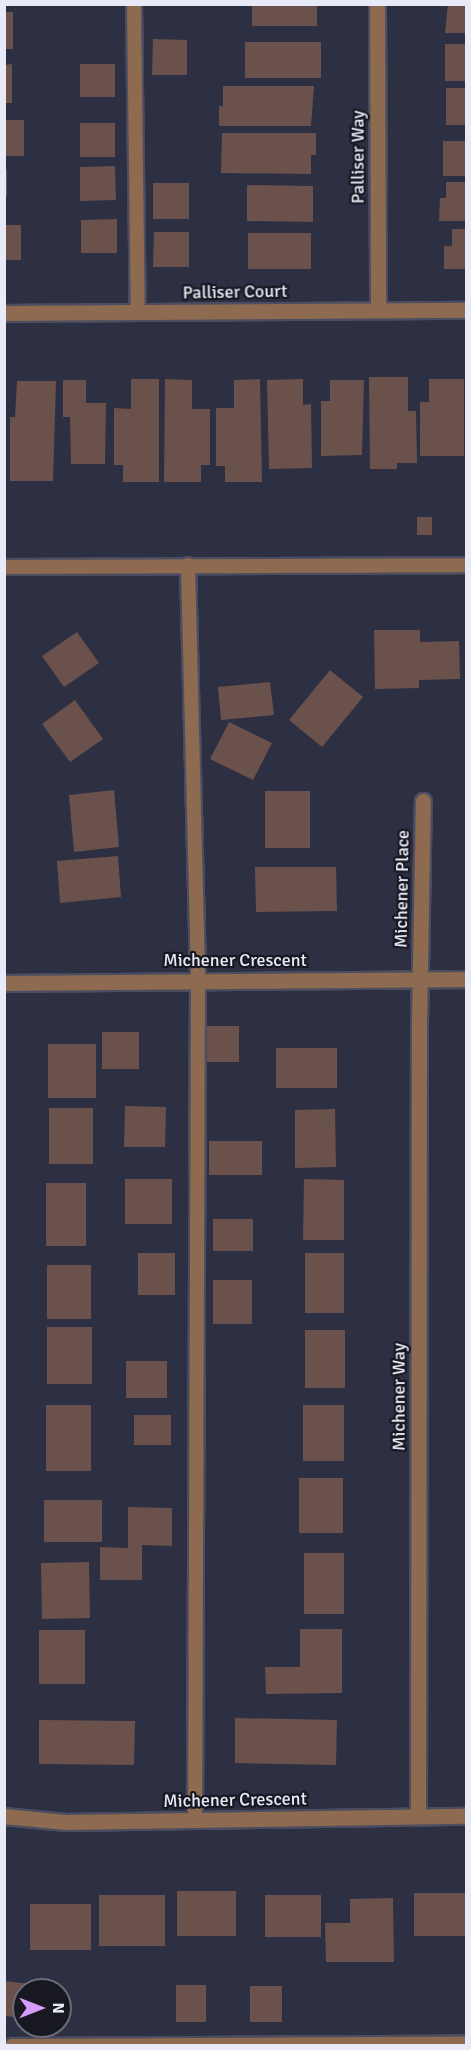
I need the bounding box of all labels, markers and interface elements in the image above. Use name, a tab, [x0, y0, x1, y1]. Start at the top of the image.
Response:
street label: Palliser Way	[347, 110, 369, 204]
street label: Palliser Court	[182, 280, 288, 304]
street label: Michener Place	[390, 830, 414, 948]
street label: Michener Crescent	[163, 949, 307, 971]
street label: Michener Way	[388, 1343, 410, 1451]
street label: Michener Crescent	[163, 1788, 307, 1812]
north arrow	[12, 1978, 72, 2038]
text: N	[48, 2002, 68, 2014]

